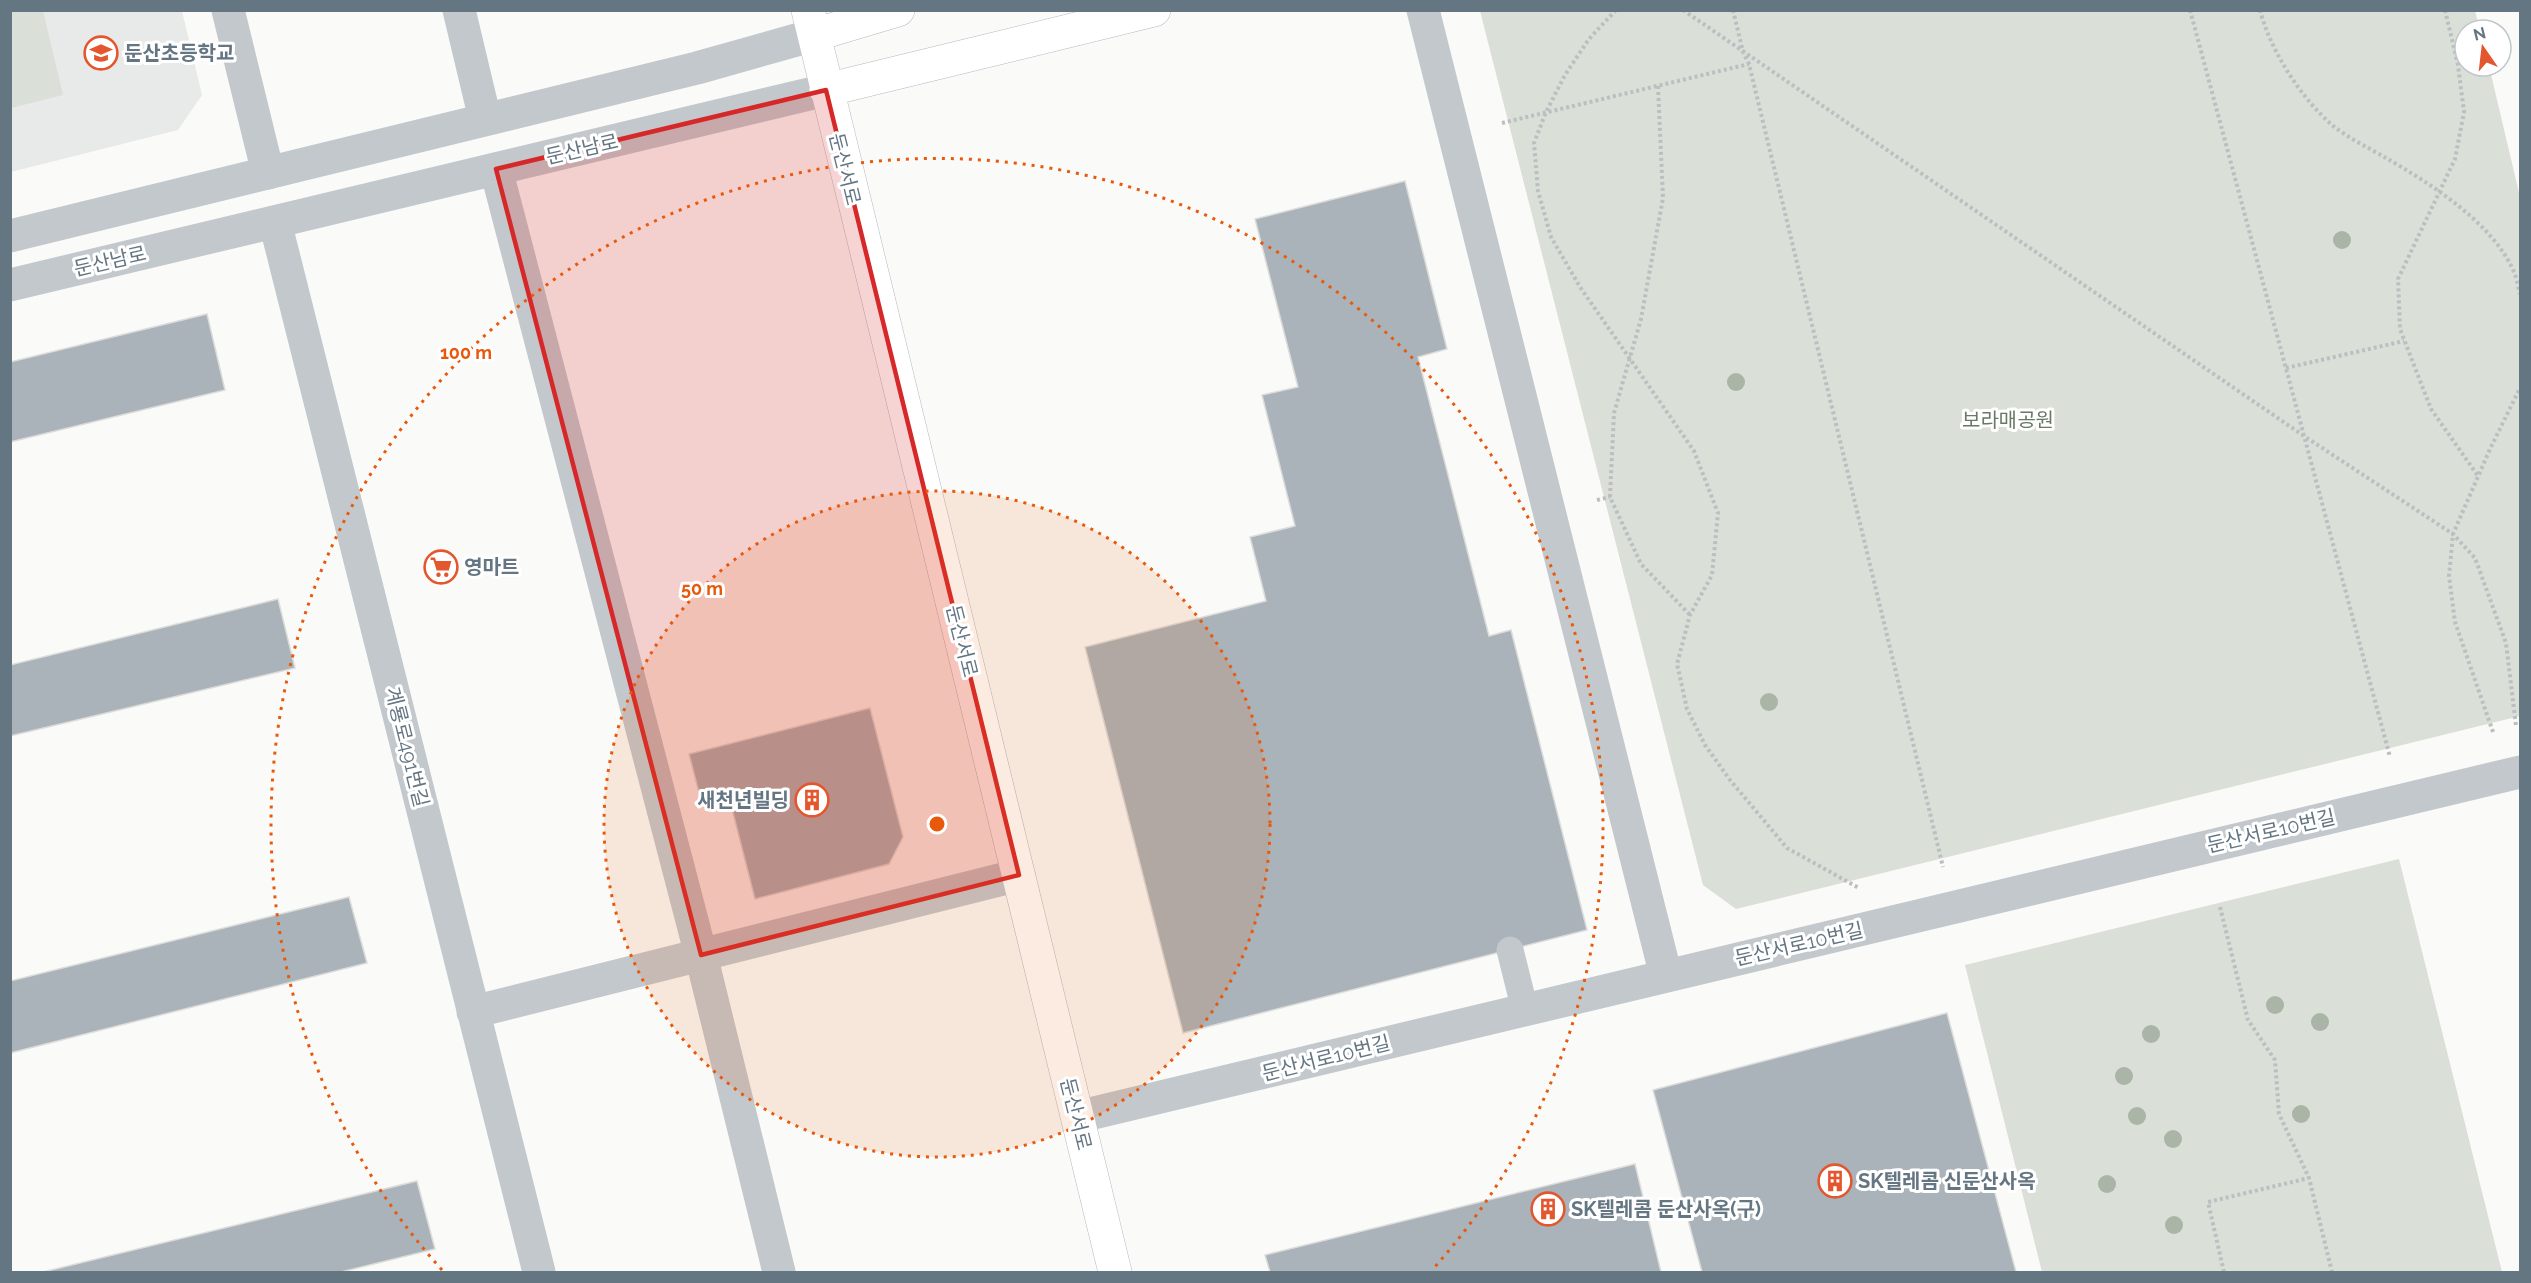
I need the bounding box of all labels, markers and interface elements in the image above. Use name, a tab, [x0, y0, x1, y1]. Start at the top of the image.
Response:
north arrow	[2453, 18, 2513, 78]
text: N	[2471, 23, 2488, 45]
school or university icon: 둔산초등학교	[83, 35, 119, 71]
place label: 둔산초등학교	[124, 41, 234, 65]
street label: 둔산남로	[543, 129, 621, 169]
street label: 둔산서로	[824, 130, 866, 208]
street label: 둔산남로	[71, 241, 149, 281]
text: 100 m	[440, 342, 492, 363]
park label: 보라매공원	[1962, 408, 2054, 432]
supermarket icon: 영마트	[423, 549, 459, 585]
place label: 영마트	[464, 555, 519, 579]
text: 50 m	[681, 578, 723, 599]
street label: 둔산서로	[941, 602, 983, 680]
street label: 계룡로491번길	[380, 684, 434, 810]
building icon: 새천년빌딩	[794, 782, 830, 818]
place label: 새천년빌딩	[697, 788, 789, 812]
street label: 둔산서로10번길	[2204, 805, 2338, 857]
centre of rings	[927, 814, 947, 834]
street label: 둔산서로10번길	[1732, 918, 1866, 970]
street label: 둔산서로10번길	[1259, 1030, 1393, 1086]
street label: 둔산서로	[1055, 1075, 1097, 1153]
building icon: SK텔레콤 신둔산사옥	[1817, 1163, 1853, 1199]
place label: SK텔레콤 신둔산사옥	[1858, 1169, 2036, 1193]
building icon: SK텔레콤 둔산사옥(구)	[1530, 1191, 1566, 1227]
place label: SK텔레콤 둔산사옥(구)	[1571, 1197, 1761, 1221]

